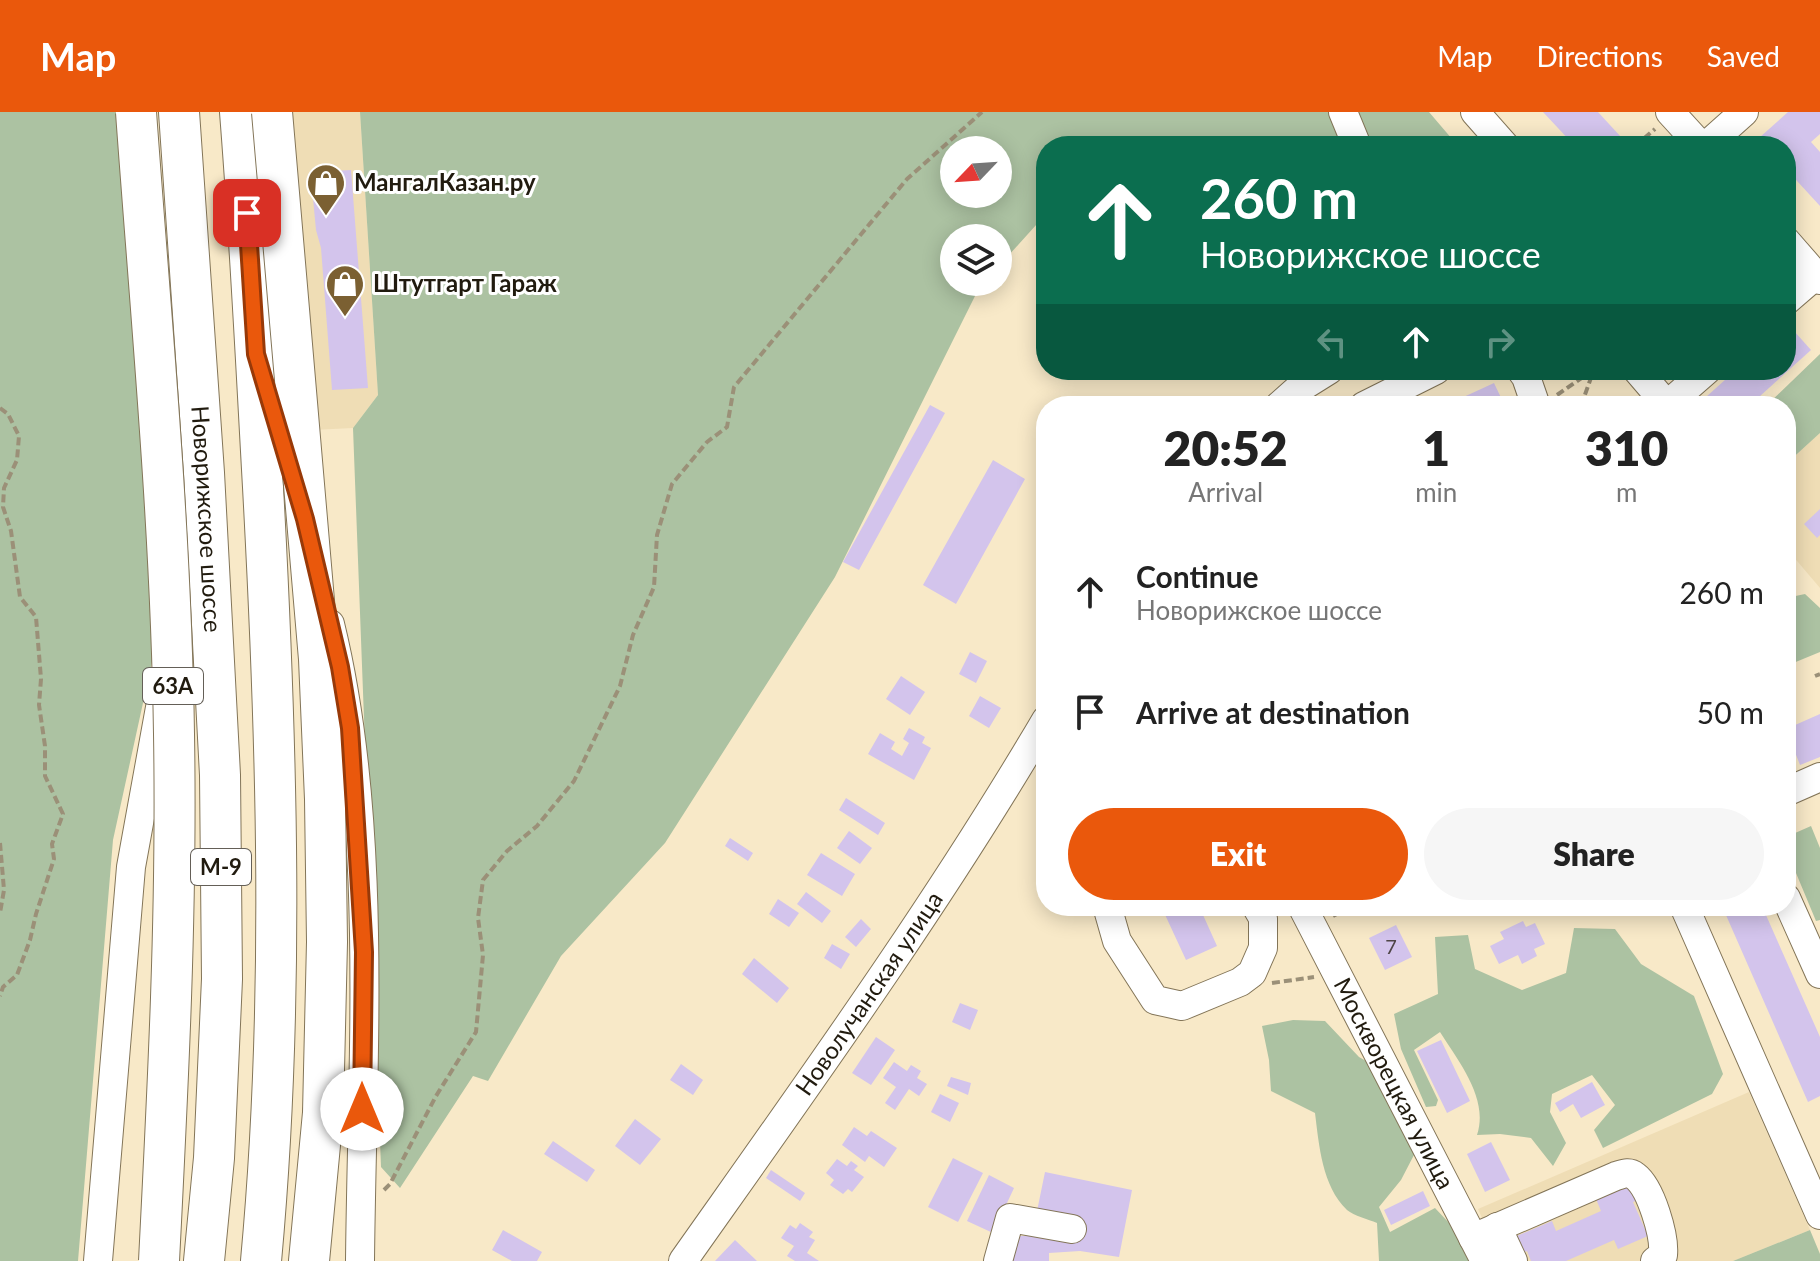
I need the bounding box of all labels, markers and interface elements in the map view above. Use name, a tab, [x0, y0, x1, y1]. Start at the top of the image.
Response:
text: Map	[40, 33, 116, 79]
text: Map	[1437, 39, 1492, 73]
text: Directions	[1536, 39, 1663, 73]
text: Saved	[1707, 39, 1780, 73]
north arrow	[940, 136, 1012, 208]
map controls	[940, 136, 1012, 296]
shop icon: МангалКазан.ру	[305, 162, 347, 217]
text: 260 m	[1200, 164, 1358, 231]
place label: МангалКазан.ру	[354, 167, 536, 196]
icon: ahead	[1068, 168, 1172, 272]
pin	[213, 179, 281, 247]
icon: arrive	[225, 191, 269, 235]
button: layers	[940, 224, 1012, 296]
text: Новорижское шоссе	[1200, 232, 1541, 276]
shop icon: Штутгарт Гараж	[324, 263, 366, 318]
place label: Штутгарт Гараж	[373, 268, 557, 297]
icon: left	[1310, 320, 1354, 364]
icon: ahead	[1394, 320, 1438, 364]
icon: right	[1478, 320, 1522, 364]
street label: Новорижское шоссе	[186, 405, 228, 633]
text: 20:52	[1164, 419, 1288, 476]
text: 1	[1422, 419, 1450, 476]
text: 310	[1585, 419, 1668, 476]
text: Arrival	[1188, 476, 1263, 508]
text: min	[1415, 476, 1457, 508]
text: m	[1616, 476, 1637, 508]
text: Continue	[1136, 558, 1259, 594]
icon: ahead	[1068, 570, 1112, 614]
text: 260 m	[1679, 574, 1764, 610]
text: Новорижское шоссе	[1136, 594, 1382, 626]
road number: 63A	[143, 668, 203, 704]
icon: arrive	[1068, 690, 1112, 734]
text: Arrive at destination	[1136, 694, 1410, 730]
text: 50 m	[1697, 694, 1764, 730]
button: Exit	[1068, 808, 1408, 900]
button: Share	[1424, 808, 1764, 900]
road number: М-9	[191, 849, 251, 885]
street label: Новолучанская улица	[789, 886, 948, 1100]
house number: 7	[1385, 934, 1397, 958]
street label: Москворецкая улица	[1329, 973, 1461, 1194]
position arrow	[320, 1067, 404, 1151]

